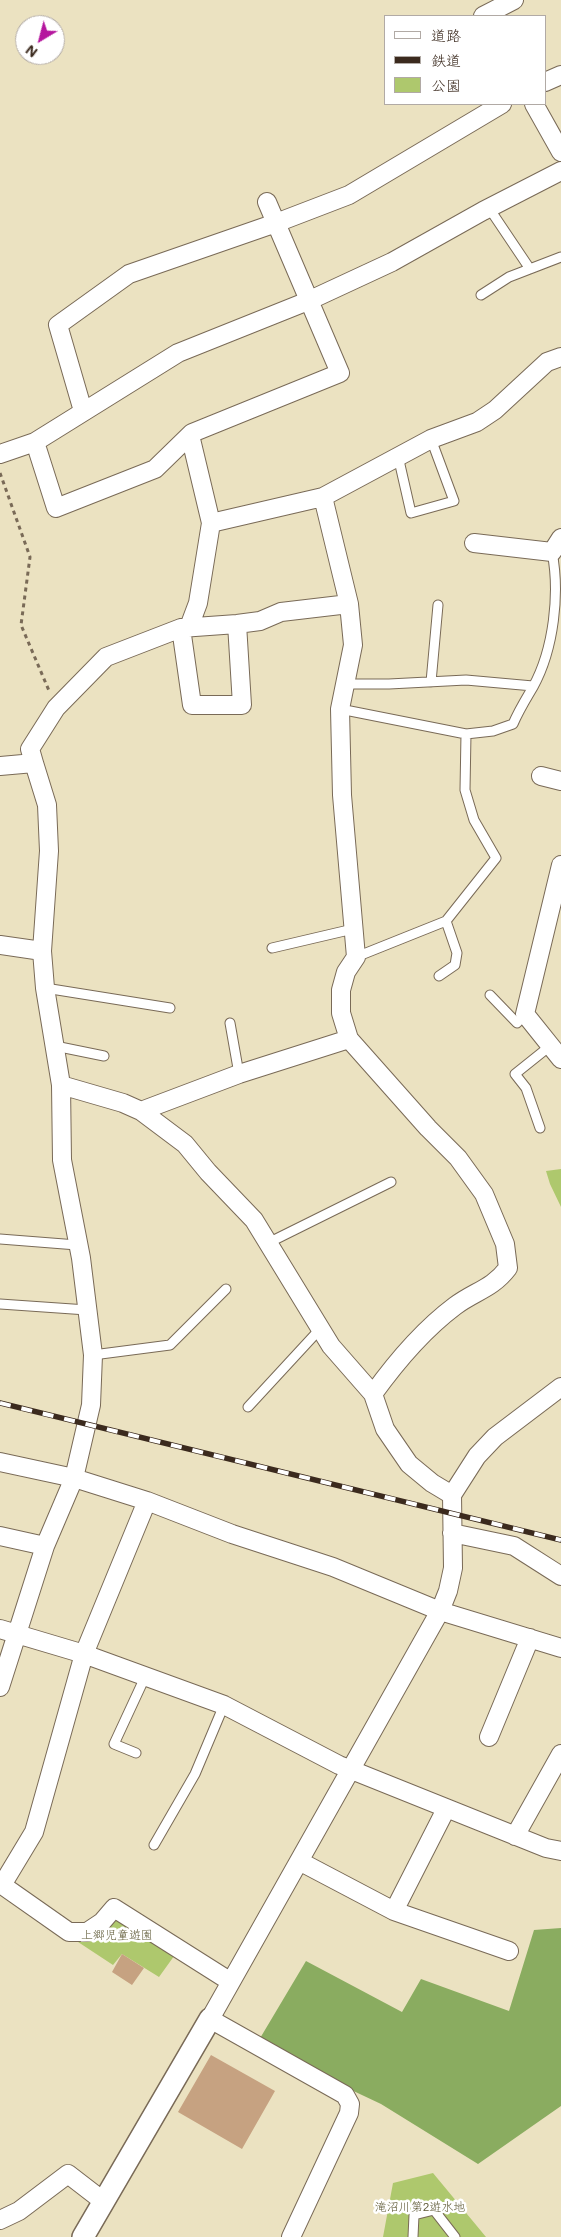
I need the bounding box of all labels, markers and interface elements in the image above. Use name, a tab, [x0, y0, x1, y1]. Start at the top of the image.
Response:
north arrow	[15, 15, 65, 65]
legend	[384, 15, 546, 105]
text: 道路	[431, 25, 461, 45]
text: N	[21, 41, 41, 62]
text: 鉄道	[431, 50, 461, 70]
text: 公園	[431, 75, 461, 95]
park label: 上郷児童遊園	[81, 1928, 153, 1942]
park label: 滝沼川第2遊水地	[375, 2200, 465, 2214]

